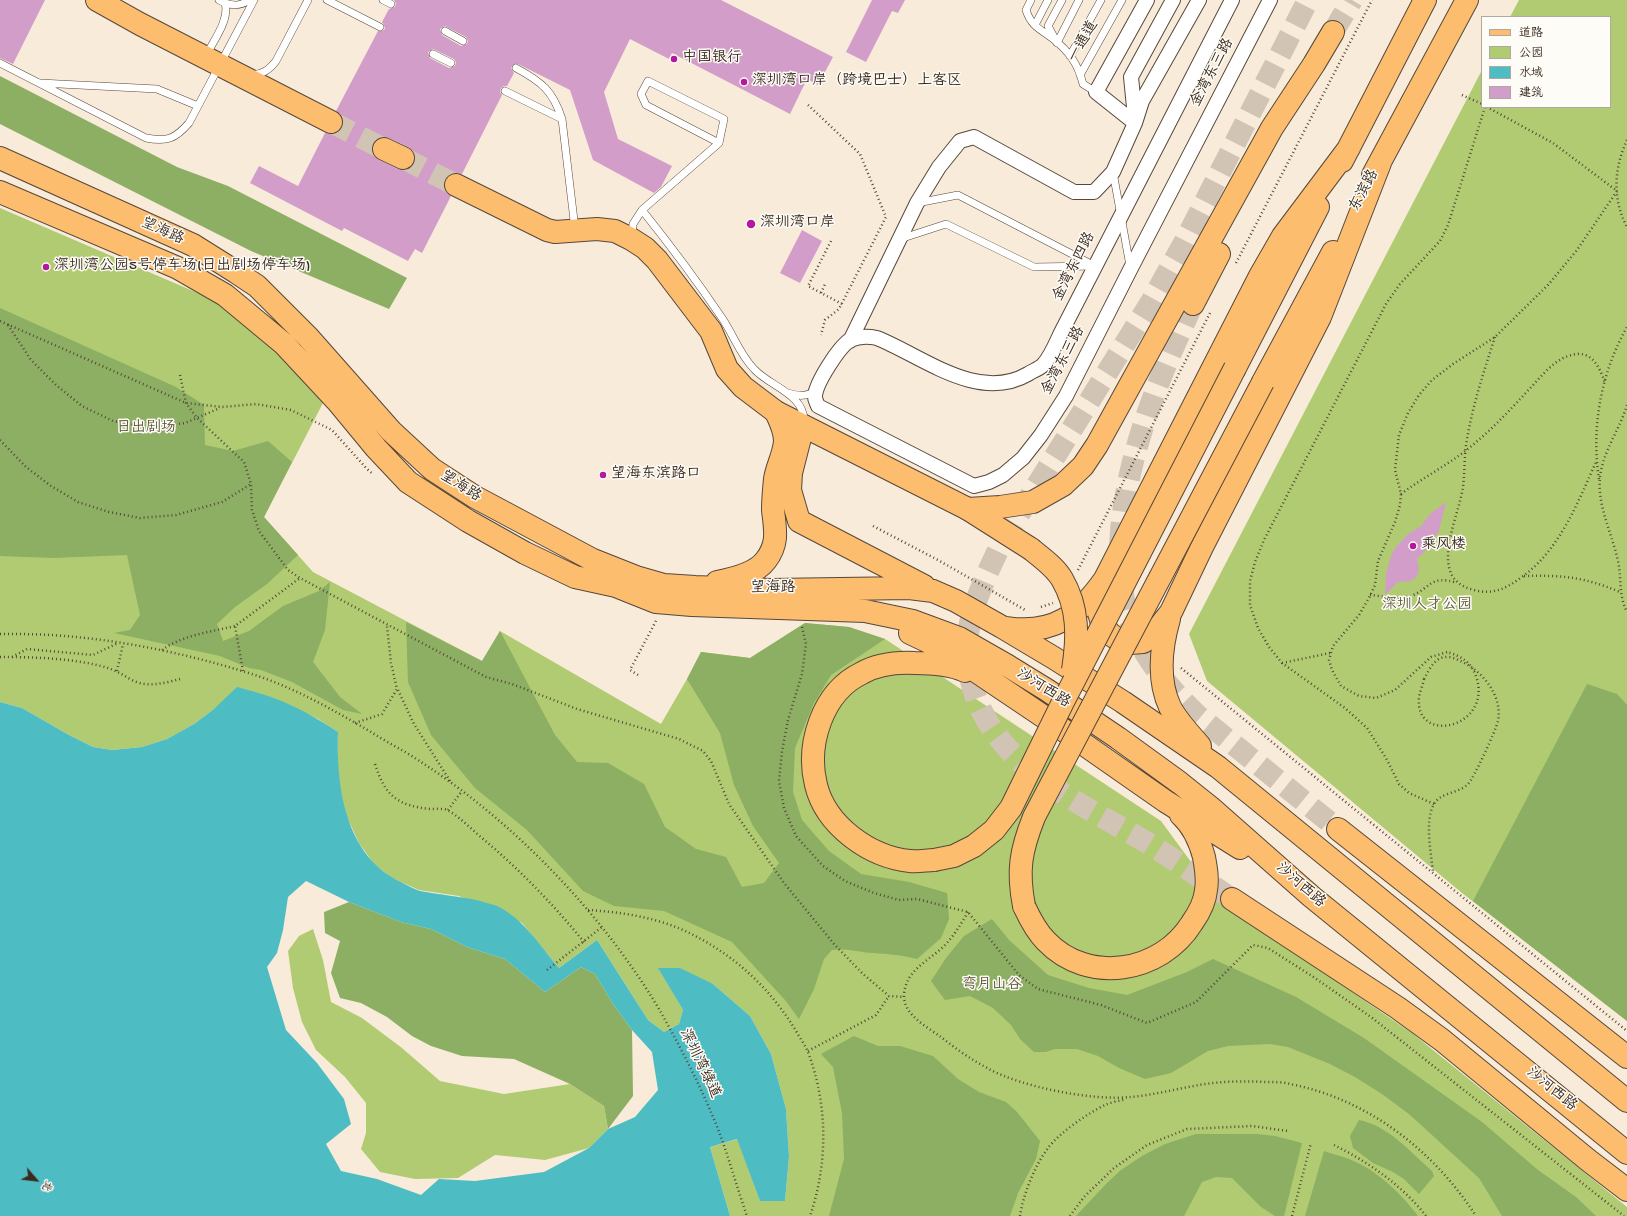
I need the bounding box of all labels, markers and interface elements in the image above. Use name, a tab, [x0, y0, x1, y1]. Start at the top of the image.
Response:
legend	[1481, 16, 1611, 108]
street label: 一通道	[1065, 18, 1103, 66]
text: 道路	[1519, 27, 1543, 41]
street label: 金湾东三路	[1187, 36, 1239, 110]
text: 公园	[1519, 47, 1543, 61]
place label: 中国银行	[682, 50, 742, 68]
marker: 中国银行	[669, 54, 679, 64]
text: 水域	[1519, 67, 1543, 81]
place label: 深圳湾口岸（跨境巴士）上客区	[752, 73, 962, 91]
marker: 深圳湾口岸（跨境巴士）上客区	[739, 77, 749, 87]
text: 建筑	[1519, 87, 1543, 101]
street label: 东滨路	[1346, 167, 1384, 215]
street label: 望海路	[138, 215, 186, 249]
place label: 深圳湾口岸	[760, 215, 835, 233]
marker: 深圳湾口岸	[745, 218, 757, 230]
street label: 金湾东四路	[1050, 230, 1100, 304]
place label: 深圳湾公园5号停车场(日出剧场停车场)	[54, 258, 310, 276]
marker: 深圳湾公园5号停车场(日出剧场停车场)	[41, 262, 51, 272]
street label: 金湾东三路	[1038, 324, 1090, 398]
park label: 日出剧场	[116, 420, 176, 438]
place label: 望海东滨路口	[611, 466, 701, 484]
street label: 望海路	[436, 467, 484, 507]
marker: 望海东滨路口	[598, 470, 608, 480]
place label: 乘风楼	[1421, 537, 1466, 555]
marker: 乘风楼	[1408, 541, 1418, 551]
street label: 望海路	[751, 580, 795, 598]
park label: 深圳人才公园	[1382, 597, 1472, 615]
street label: 沙河西路	[1013, 665, 1073, 713]
street label: 沙河西路	[1271, 860, 1329, 912]
park label: 弯月山谷	[962, 977, 1022, 995]
street label: 深圳湾绿道	[674, 1026, 724, 1102]
street label: 沙河西路	[1522, 1064, 1580, 1116]
north arrow	[16, 1160, 56, 1200]
text: 北	[39, 1178, 54, 1193]

